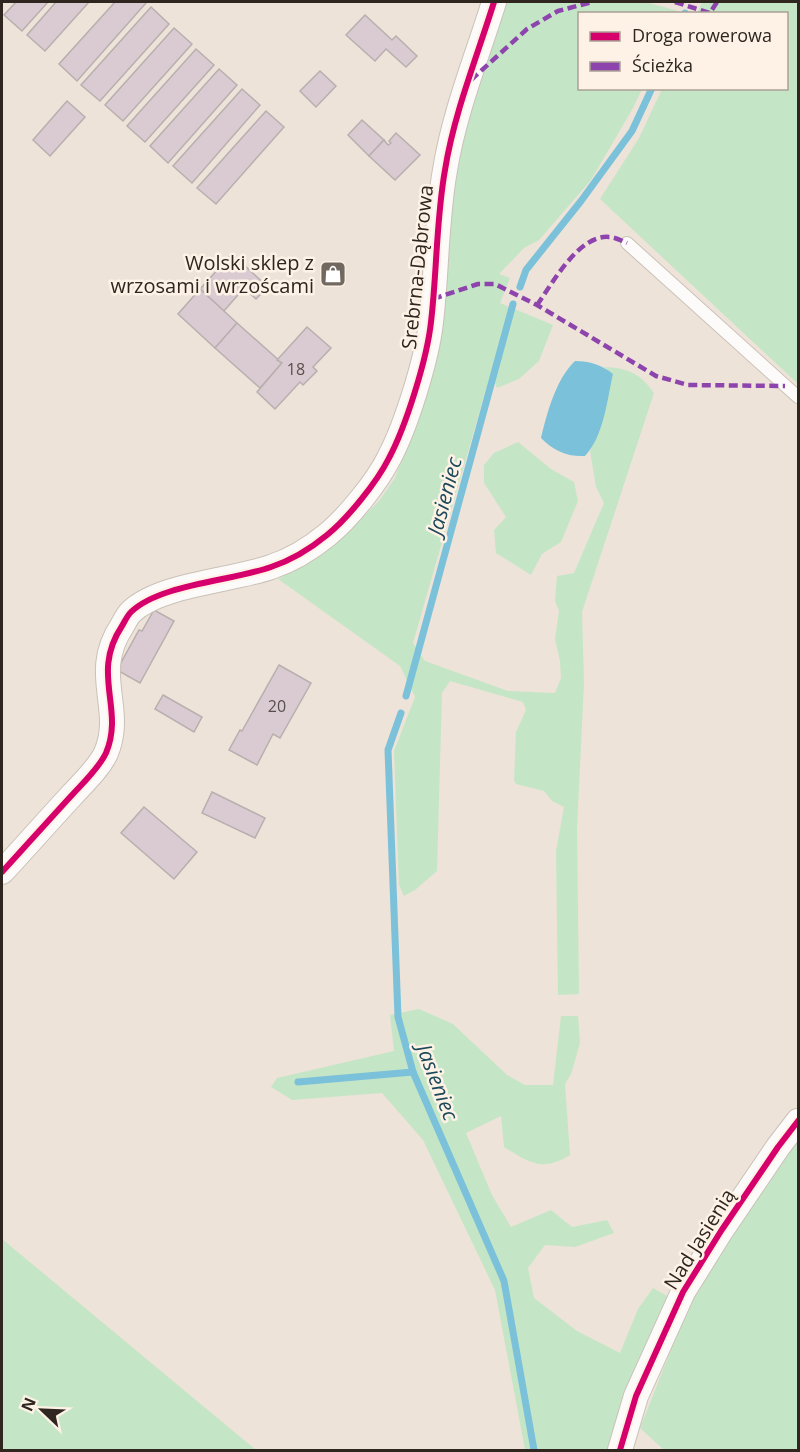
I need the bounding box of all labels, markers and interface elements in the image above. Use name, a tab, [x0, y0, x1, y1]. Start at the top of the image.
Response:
legend	[578, 12, 788, 90]
text: Droga rowerowa	[632, 23, 772, 47]
text: Ścieżka	[632, 53, 693, 77]
street label: Srebrna-Dąbrowa	[395, 183, 439, 351]
place label: Wolski sklep z wrzosami i wrzoścami	[110, 249, 314, 299]
shop icon: Wolski sklep z wrzosami i wrzoścami	[318, 259, 348, 289]
house number: 18	[287, 358, 305, 380]
water label: Jasieniec	[419, 453, 468, 542]
house number: 20	[268, 695, 286, 717]
water label: Jasieniec	[409, 1036, 466, 1125]
street label: Nad Jasienią	[657, 1183, 741, 1295]
north arrow	[12, 1380, 72, 1440]
text: N	[16, 1394, 41, 1414]

